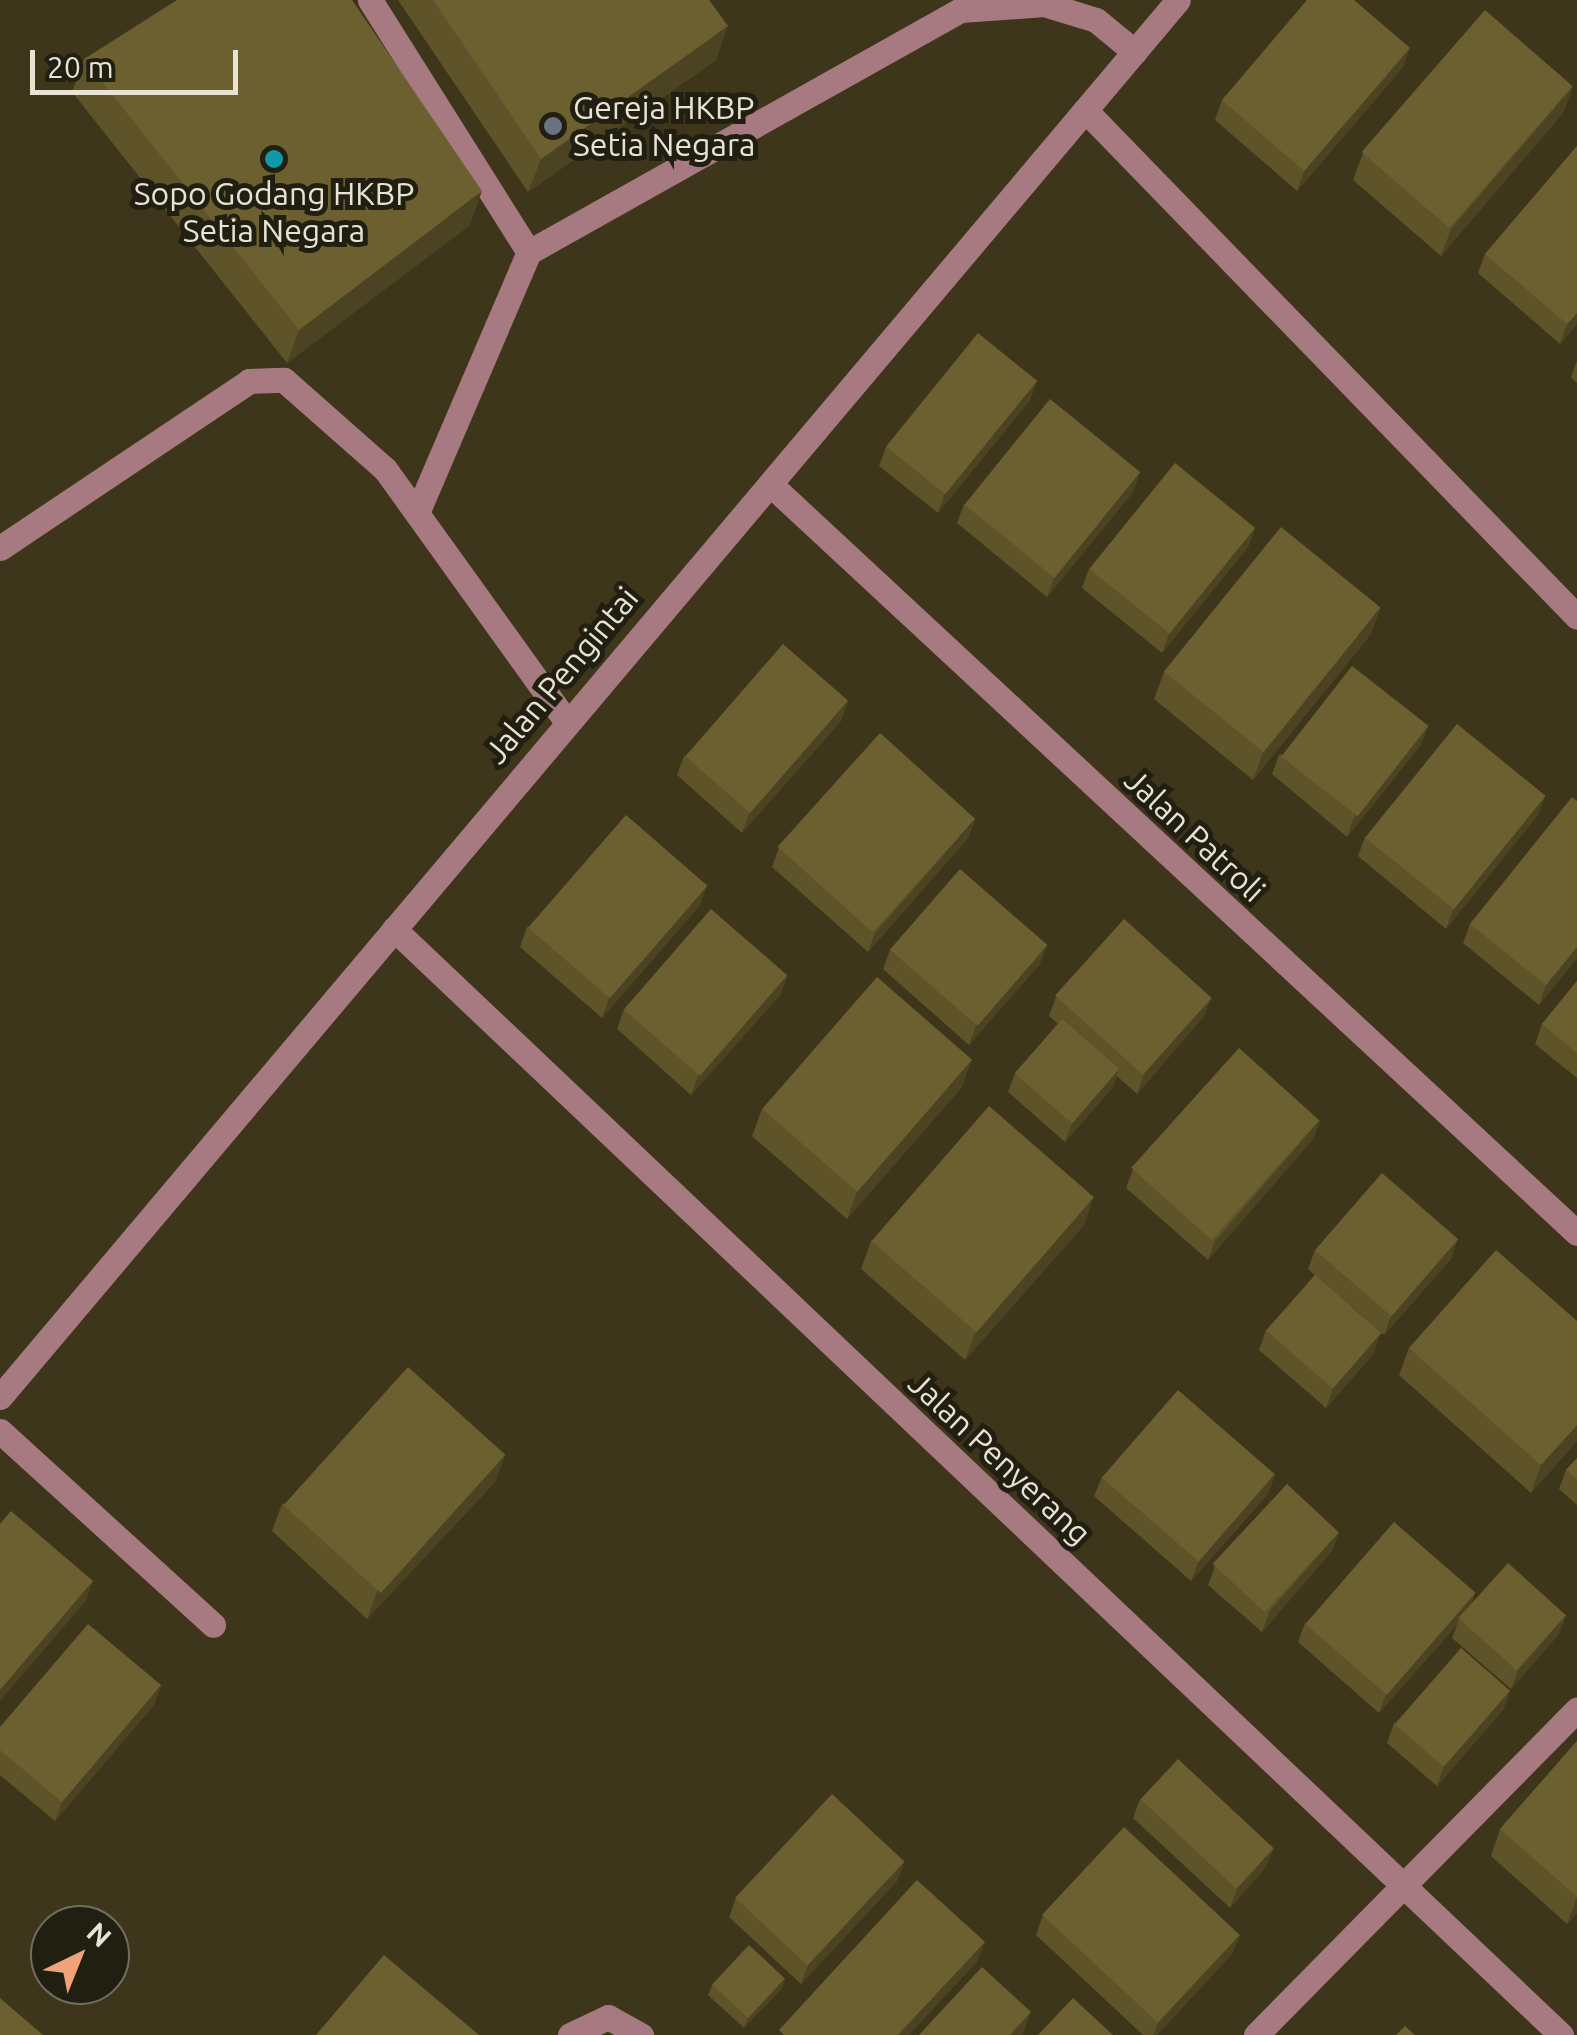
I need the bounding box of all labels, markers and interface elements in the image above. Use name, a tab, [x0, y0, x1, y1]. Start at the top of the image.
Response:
scale bar	[35, 30, 242, 92]
text: 20 m	[47, 50, 114, 84]
place label: Gereja HKBP Setia Negara	[573, 89, 755, 164]
marker: Gereja HKBP Setia Negara	[542, 115, 564, 137]
marker: Sopo Godang HKBP Setia Negara	[263, 148, 285, 170]
place label: Sopo Godang HKBP Setia Negara	[134, 175, 414, 250]
street label: Jalan Pengintai	[476, 579, 646, 771]
street label: Jalan Patroli	[1117, 760, 1273, 910]
street label: Jalan Penyerang	[901, 1364, 1099, 1552]
north arrow	[30, 1905, 130, 2005]
text: N	[81, 1916, 118, 1953]

